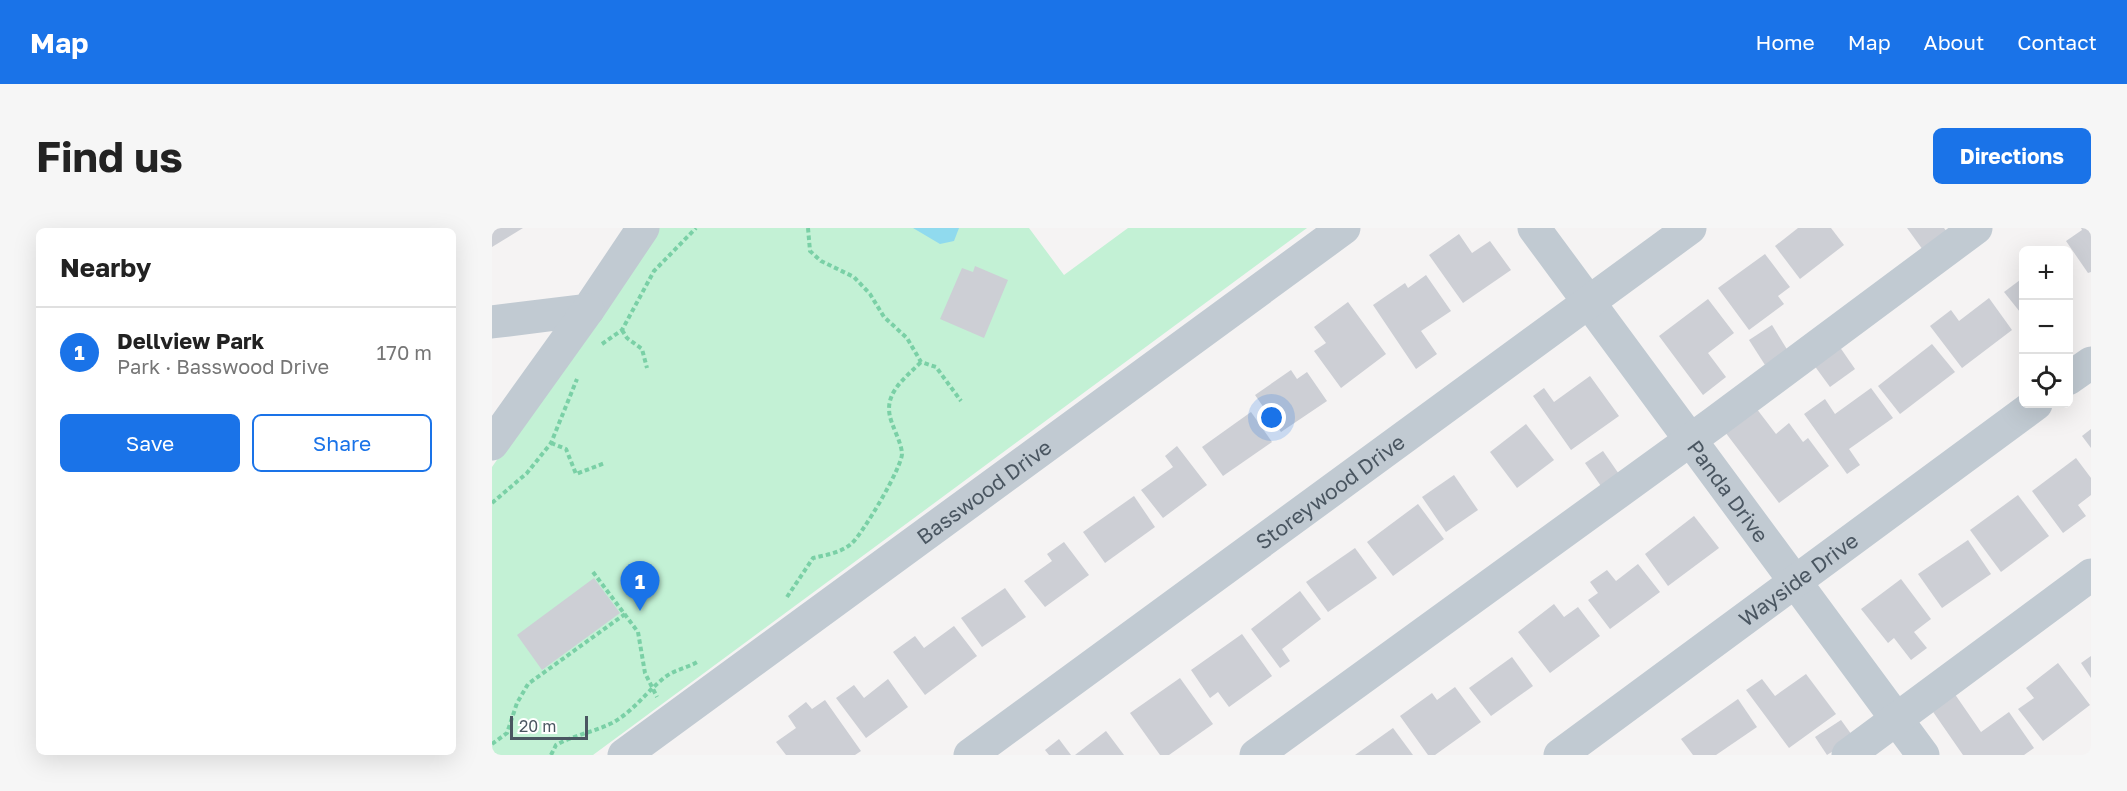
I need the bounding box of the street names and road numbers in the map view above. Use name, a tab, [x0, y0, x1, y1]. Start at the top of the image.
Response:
street label: Storeywood Drive	[1250, 428, 1409, 555]
street label: Basswood Drive	[911, 434, 1056, 549]
street label: Panda Drive	[1682, 435, 1774, 547]
street label: Wayside Drive	[1733, 527, 1863, 632]

